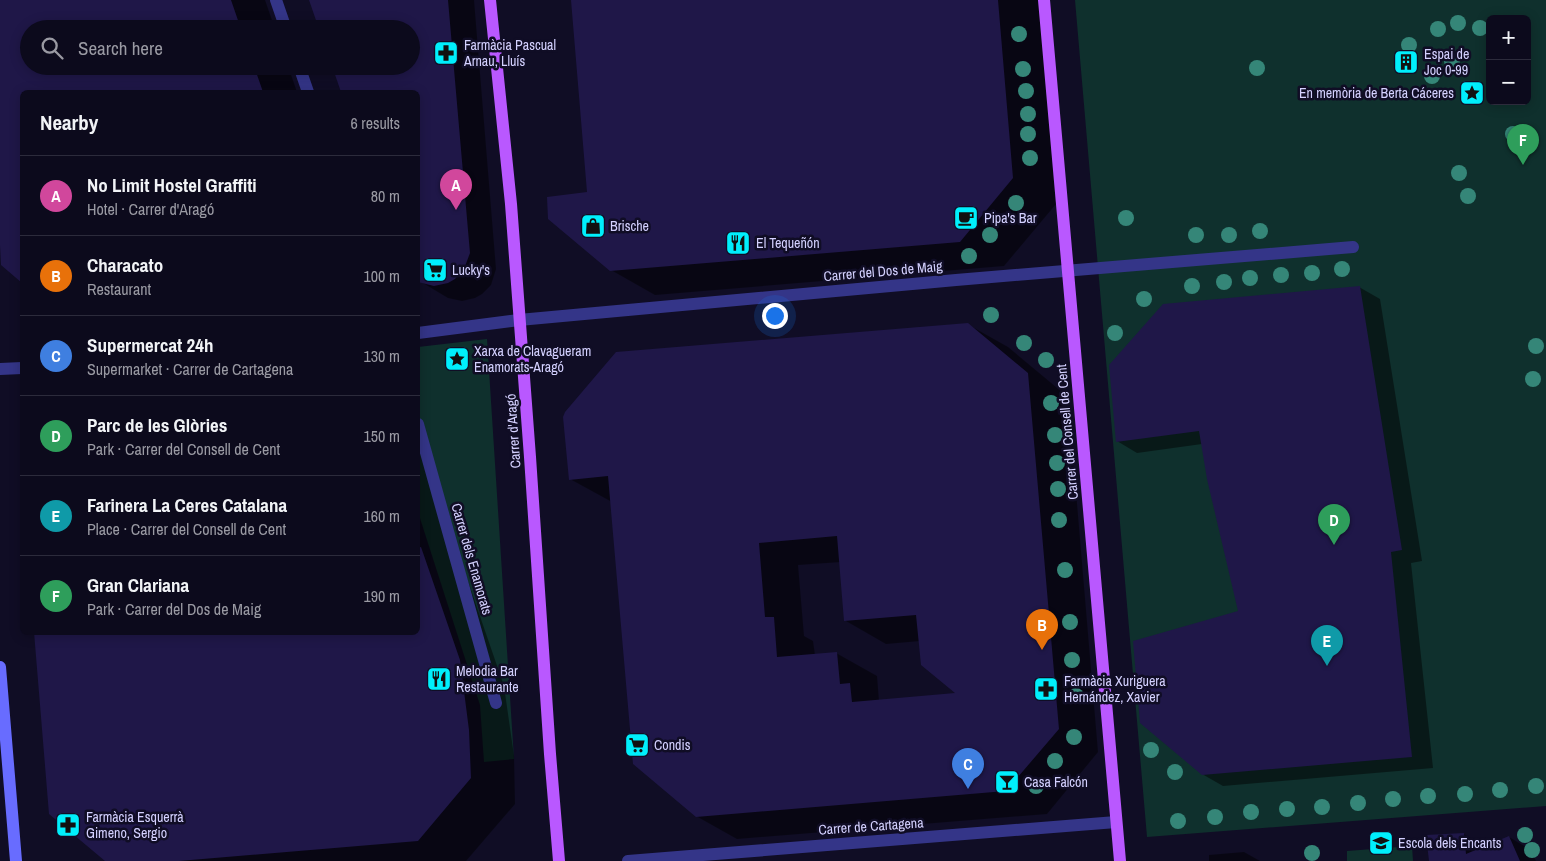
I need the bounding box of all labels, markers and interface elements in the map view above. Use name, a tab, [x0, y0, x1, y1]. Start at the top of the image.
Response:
map controls	[1486, 15, 1531, 105]
button: +	[1486, 15, 1531, 60]
search box	[20, 20, 420, 75]
icon: search	[38, 34, 66, 62]
text: Search here	[78, 35, 163, 61]
place label: Farmàcia Pascual Arnau, Lluís	[463, 36, 556, 70]
pharmacy icon: Farmàcia Pascual Arnau, Lluís	[433, 40, 459, 66]
place label: Espai de Joc 0-99	[1424, 45, 1469, 79]
building icon: Espai de Joc 0-99	[1393, 49, 1419, 75]
button: −	[1486, 60, 1531, 105]
place icon: En memòria de Berta Cáceres	[1459, 80, 1485, 106]
place label: En memòria de Berta Cáceres	[1299, 84, 1454, 102]
text: Nearby	[40, 108, 98, 137]
text: 6 results	[350, 112, 400, 134]
pin: F	[1507, 124, 1539, 165]
pin: A	[440, 169, 472, 210]
text: No Limit Hostel Graffiti	[87, 172, 257, 198]
text: A	[51, 185, 61, 207]
text: 80 m	[371, 185, 400, 207]
text: Hotel · Carrer d'Aragó	[87, 198, 214, 220]
cafe icon: Pipa's Bar	[953, 205, 979, 231]
place label: Pipa's Bar	[984, 209, 1037, 227]
shop icon: Brische	[580, 213, 606, 239]
place label: Brische	[610, 217, 649, 235]
restaurant icon: El Tequeñón	[725, 230, 751, 256]
place label: El Tequeñón	[756, 234, 820, 252]
text: Characato	[87, 252, 163, 278]
supermarket icon: Lucky's	[422, 257, 448, 283]
street label: Carrer del Dos de Maig	[823, 257, 944, 285]
place label: Lucky's	[452, 261, 490, 279]
text: B	[51, 265, 61, 287]
text: 100 m	[364, 265, 400, 287]
text: Restaurant	[87, 278, 151, 300]
your location	[762, 303, 788, 329]
text: Supermercat 24h	[87, 332, 213, 358]
place label: Xarxa de Clavagueram Enamorats-Aragó	[474, 342, 591, 376]
text: C	[51, 345, 61, 367]
text: 130 m	[364, 345, 400, 367]
place icon: Xarxa de Clavagueram Enamorats-Aragó	[444, 346, 470, 372]
text: Supermarket · Carrer de Cartagena	[87, 358, 293, 380]
street label: Carrer del Consell de Cent	[1052, 364, 1082, 500]
street label: Carrer d'Aragó	[501, 393, 525, 469]
text: Parc de les Glòries	[87, 412, 227, 438]
text: D	[51, 425, 61, 447]
text: 150 m	[364, 425, 400, 447]
text: Park · Carrer del Consell de Cent	[87, 438, 280, 460]
text: Farinera La Ceres Catalana	[87, 492, 287, 518]
street label: Carrer dels Enamorats	[447, 501, 497, 617]
pin: D	[1318, 504, 1350, 545]
text: E	[52, 505, 60, 527]
text: 160 m	[364, 505, 400, 527]
text: Place · Carrer del Consell de Cent	[87, 518, 286, 540]
text: Gran Clariana	[87, 572, 189, 598]
text: F	[52, 585, 60, 607]
text: 190 m	[364, 585, 400, 607]
text: Park · Carrer del Dos de Maig	[87, 598, 261, 620]
pin: B	[1026, 609, 1058, 650]
pin: E	[1311, 625, 1343, 666]
place label: Melodia Bar Restaurante	[456, 662, 519, 696]
restaurant icon: Melodia Bar Restaurante	[426, 666, 452, 692]
place label: Farmàcia Xuriguera Hernández, Xavier	[1064, 672, 1166, 706]
pharmacy icon: Farmàcia Xuriguera Hernández, Xavier	[1033, 676, 1059, 702]
supermarket icon: Condis	[624, 732, 650, 758]
place label: Condis	[654, 736, 691, 754]
pin: C	[952, 748, 984, 789]
bar icon: Casa Falcón	[994, 769, 1020, 795]
place label: Casa Falcón	[1024, 773, 1088, 791]
place label: Farmàcia Esquerrà Gimeno, Sergio	[86, 808, 184, 842]
pharmacy icon: Farmàcia Esquerrà Gimeno, Sergio	[55, 812, 81, 838]
street label: Carrer de Cartagena	[818, 813, 925, 839]
school or university icon: Escola dels Encants	[1368, 830, 1394, 856]
place label: Escola dels Encants	[1398, 834, 1502, 852]

